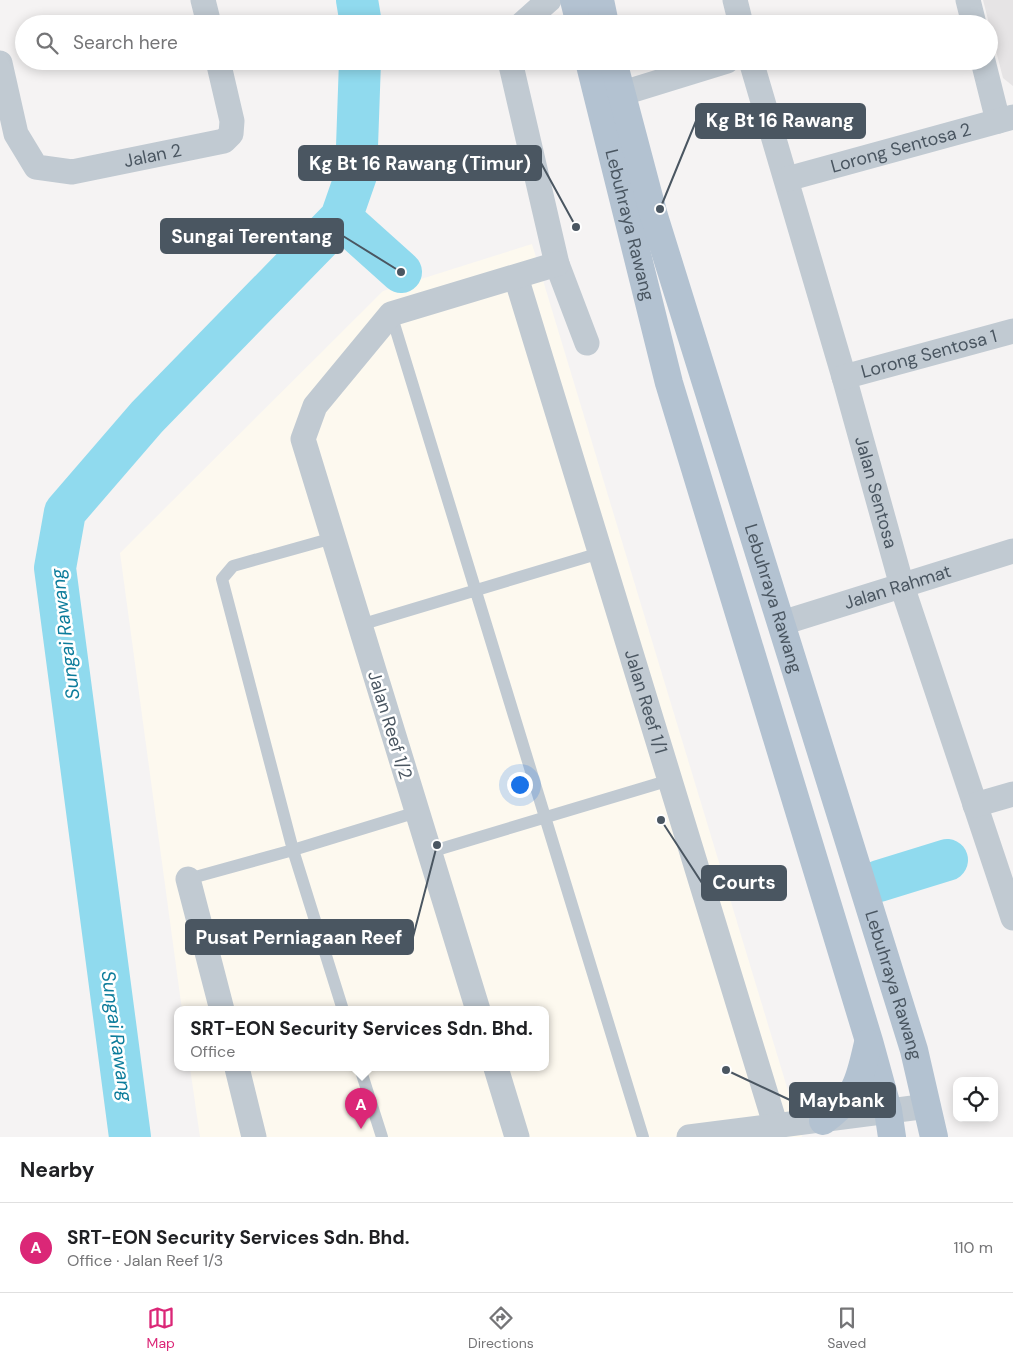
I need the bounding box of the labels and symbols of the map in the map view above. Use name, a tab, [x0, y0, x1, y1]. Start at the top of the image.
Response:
callout: Kg Bt 16 Rawang	[696, 104, 865, 138]
text: Kg Bt 16 Rawang	[706, 108, 854, 133]
street label: Lorong Sentosa 2	[828, 117, 974, 178]
street label: Jalan 2	[122, 138, 184, 173]
callout: Kg Bt 16 Rawang (Timur)	[299, 146, 541, 180]
street label: Lebuhraya Rawang	[599, 147, 660, 303]
text: Kg Bt 16 Rawang (Timur)	[309, 151, 531, 176]
callout: Sungai Terentang	[161, 219, 343, 253]
text: Sungai Terentang	[171, 224, 333, 249]
street label: Lorong Sentosa 1	[858, 324, 1000, 384]
street label: Jalan Sentosa	[849, 434, 903, 551]
street label: Lebuhraya Rawang	[739, 521, 808, 676]
street label: Jalan Rahmat	[841, 559, 954, 615]
water label: Sungai Rawang	[44, 567, 85, 701]
street label: Jalan Reef 1/1	[619, 647, 673, 757]
street label: Jalan Reef 1/2	[362, 668, 418, 782]
your location	[507, 772, 533, 798]
callout: Courts	[702, 866, 786, 900]
text: Courts	[712, 870, 776, 895]
street label: Lebuhraya Rawang	[859, 907, 928, 1062]
callout: Pusat Perniagaan Reef	[186, 920, 413, 954]
text: Pusat Perniagaan Reef	[196, 925, 402, 950]
water label: Sungai Rawang	[95, 969, 139, 1104]
callout: Maybank	[790, 1083, 895, 1117]
pin: A	[345, 1088, 377, 1129]
text: Maybank	[799, 1088, 885, 1113]

